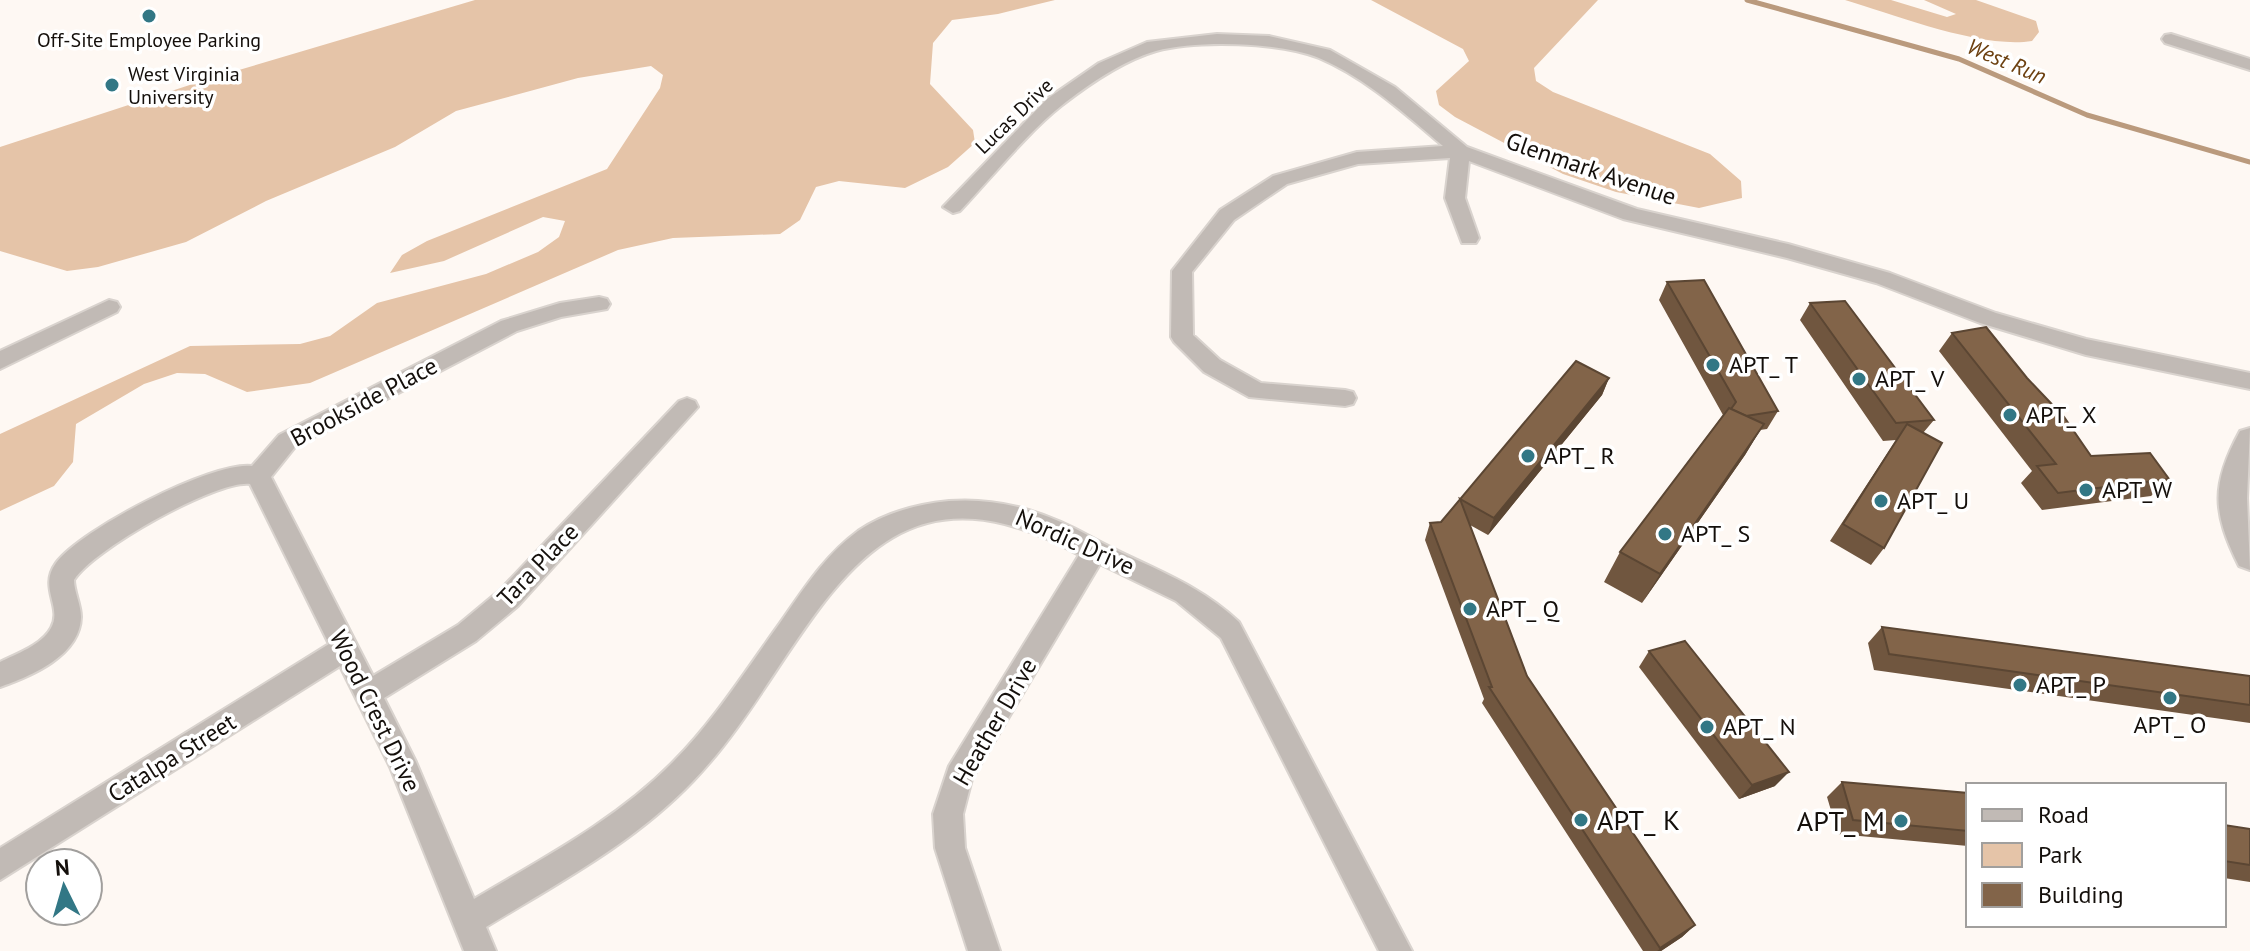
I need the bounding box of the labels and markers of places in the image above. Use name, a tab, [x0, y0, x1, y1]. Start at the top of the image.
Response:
marker: Off-Site Employee Parking	[140, 7, 158, 25]
place label: Off-Site Employee Parking	[37, 27, 261, 53]
place label: West Virginia University	[128, 61, 240, 110]
marker: West Virginia University	[103, 76, 121, 94]
place label: APT_ T	[1729, 349, 1798, 380]
marker: APT_ T	[1704, 356, 1722, 374]
place label: APT_ V	[1875, 363, 1945, 394]
marker: APT_ V	[1850, 370, 1868, 388]
place label: APT_ X	[2026, 399, 2097, 430]
marker: APT_ X	[2001, 406, 2019, 424]
place label: APT_ R	[1544, 440, 1615, 471]
marker: APT_ R	[1519, 447, 1537, 465]
place label: APT_W	[2102, 474, 2172, 505]
marker: APT_W	[2077, 481, 2095, 499]
place label: APT_ U	[1897, 485, 1969, 516]
marker: APT_ U	[1872, 492, 1890, 510]
place label: APT_ S	[1681, 518, 1750, 549]
marker: APT_ S	[1656, 525, 1674, 543]
place label: APT_ Q	[1486, 593, 1560, 624]
marker: APT_ Q	[1461, 600, 1479, 618]
place label: APT_ P	[2036, 669, 2106, 700]
marker: APT_ P	[2011, 676, 2029, 694]
marker: APT_ O	[2161, 689, 2179, 707]
place label: APT_ O	[2133, 709, 2207, 740]
place label: APT_ N	[1723, 711, 1796, 742]
marker: APT_ N	[1698, 718, 1716, 736]
place label: APT_ K	[1597, 801, 1680, 838]
place label: APT_ M	[1797, 802, 1885, 839]
marker: APT_ K	[1572, 811, 1590, 829]
marker: APT_ M	[1892, 812, 1910, 830]

